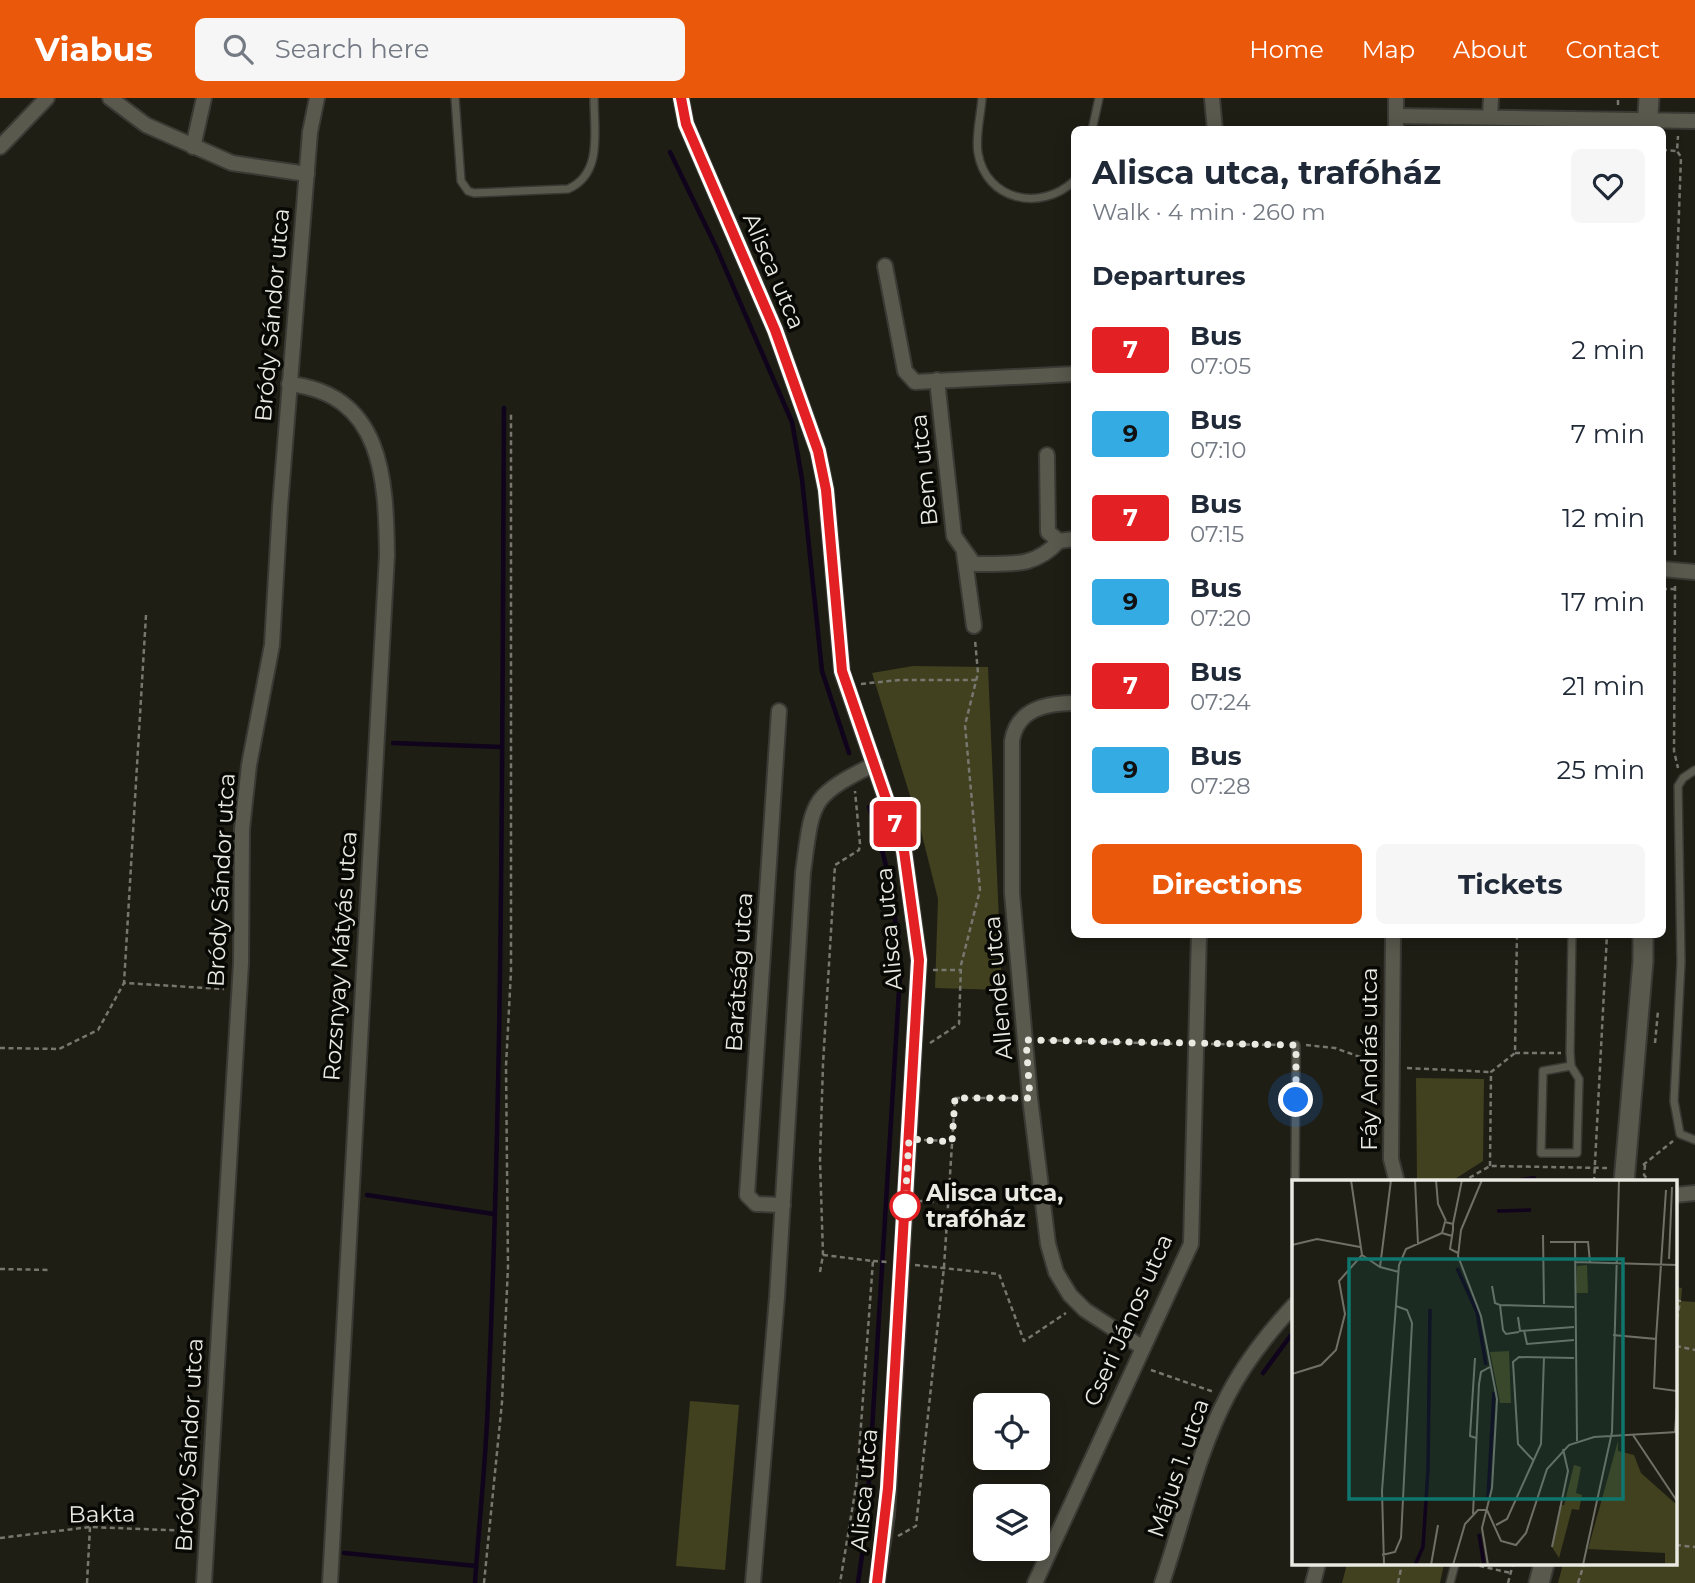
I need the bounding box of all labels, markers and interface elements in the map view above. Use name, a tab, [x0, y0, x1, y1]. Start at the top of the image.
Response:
search box	[195, 18, 685, 81]
text: Viabus	[35, 29, 153, 69]
icon: search	[219, 30, 257, 68]
text: Search here	[275, 33, 429, 65]
text: Home	[1249, 35, 1324, 64]
text: Map	[1362, 35, 1415, 64]
text: About	[1453, 35, 1527, 64]
text: Contact	[1565, 35, 1660, 64]
button: heart	[1571, 149, 1645, 223]
text: Alisca utca, trafóház	[1092, 152, 1441, 192]
text: Walk · 4 min · 260 m	[1092, 198, 1326, 226]
street label: Bródy Sándor utca	[249, 207, 295, 423]
street label: Alisca utca	[737, 209, 811, 333]
text: Departures	[1092, 260, 1246, 292]
text: Bus	[1190, 320, 1242, 352]
text: 2 min	[1571, 334, 1645, 366]
text: 7	[1123, 335, 1138, 364]
text: 07:05	[1190, 352, 1251, 380]
text: Bus	[1190, 404, 1242, 436]
street label: Bem utca	[904, 413, 944, 527]
text: 7 min	[1571, 418, 1645, 450]
text: 9	[1123, 419, 1138, 448]
text: 07:10	[1190, 436, 1247, 464]
text: Bus	[1190, 488, 1242, 520]
text: 12 min	[1562, 502, 1645, 534]
text: 7	[1123, 503, 1138, 532]
text: 07:15	[1190, 520, 1244, 548]
text: Bus	[1190, 572, 1242, 604]
text: 17 min	[1561, 586, 1645, 618]
text: 9	[1123, 587, 1138, 616]
text: 07:20	[1190, 604, 1251, 632]
text: Bus	[1190, 656, 1242, 688]
text: 21 min	[1562, 670, 1645, 702]
text: 7	[1123, 671, 1138, 700]
text: 07:24	[1190, 688, 1251, 716]
text: Bus	[1190, 740, 1242, 772]
text: 25 min	[1557, 754, 1645, 786]
text: 9	[1123, 755, 1138, 784]
street label: Bródy Sándor utca	[201, 772, 241, 988]
text: 07:28	[1190, 772, 1251, 800]
line badge: 7	[872, 801, 918, 847]
text: 7	[888, 809, 902, 838]
street label: Rozsnyay Mátyás utca	[317, 830, 363, 1082]
button: Directions	[1092, 844, 1362, 924]
button: Tickets	[1376, 844, 1645, 924]
street label: Alisca utca	[870, 866, 908, 992]
street label: Barátság utca	[719, 891, 759, 1053]
street label: Allende utca	[978, 915, 1018, 1061]
street label: Fáy András utca	[1355, 967, 1383, 1151]
your location	[1278, 1082, 1313, 1117]
place label: Alisca utca, trafóház	[925, 1179, 1063, 1233]
inset map	[1292, 1180, 1678, 1566]
marker: Alisca utca, trafóház	[890, 1191, 920, 1221]
street label: Cseri János utca	[1078, 1230, 1178, 1410]
street label: Bródy Sándor utca	[169, 1337, 209, 1553]
map controls	[973, 1393, 1050, 1561]
button: locate	[973, 1393, 1050, 1470]
street label: Május 1. utca	[1141, 1395, 1215, 1541]
street label: Alisca utca	[845, 1427, 883, 1553]
button: layers	[973, 1484, 1050, 1561]
street label: Bakta	[68, 1499, 136, 1529]

